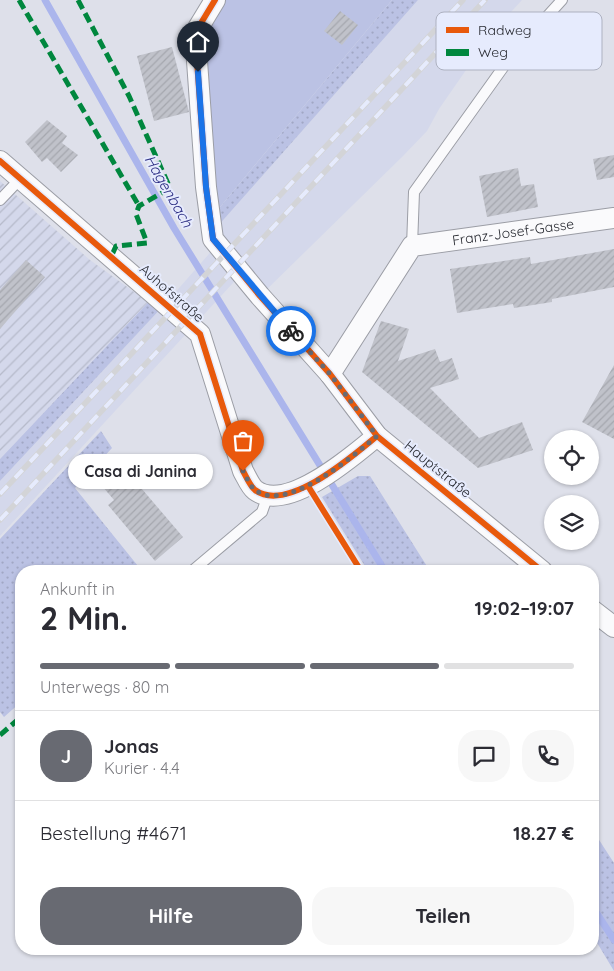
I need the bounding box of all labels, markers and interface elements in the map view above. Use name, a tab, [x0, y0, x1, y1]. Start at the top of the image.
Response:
legend	[436, 12, 602, 70]
pin	[177, 21, 219, 72]
text: Radweg	[478, 21, 532, 39]
icon: home	[184, 28, 212, 56]
text: Weg	[478, 43, 508, 61]
water label: Hagenbach	[141, 151, 198, 231]
street label: Franz-Josef-Gasse	[451, 215, 575, 249]
street label: Auhofstraße	[136, 260, 208, 326]
courier	[266, 306, 316, 356]
icon: bike	[277, 317, 305, 345]
pin	[222, 420, 264, 471]
icon: bag	[229, 427, 257, 455]
map controls	[544, 430, 599, 550]
button: locate	[544, 430, 599, 485]
street label: Hauptstraße	[401, 436, 475, 502]
callout: Casa di Janina	[68, 454, 213, 488]
text: Casa di Janina	[84, 461, 197, 481]
button: layers	[544, 495, 599, 550]
text: Ankunft in	[40, 579, 115, 599]
text: 19:02–19:07	[474, 596, 574, 620]
text: 2 Min.	[40, 598, 128, 638]
text: Unterwegs · 80 m	[40, 677, 169, 697]
button: chat	[458, 730, 510, 782]
button: phone	[522, 730, 574, 782]
text: Jonas	[104, 734, 159, 758]
text: J	[61, 744, 71, 768]
text: Kurier · 4.4	[104, 758, 180, 778]
text: Bestellung #4671	[40, 821, 187, 845]
text: 18.27 €	[513, 821, 574, 845]
button: Hilfe	[40, 887, 302, 945]
button: Teilen	[312, 887, 574, 945]

